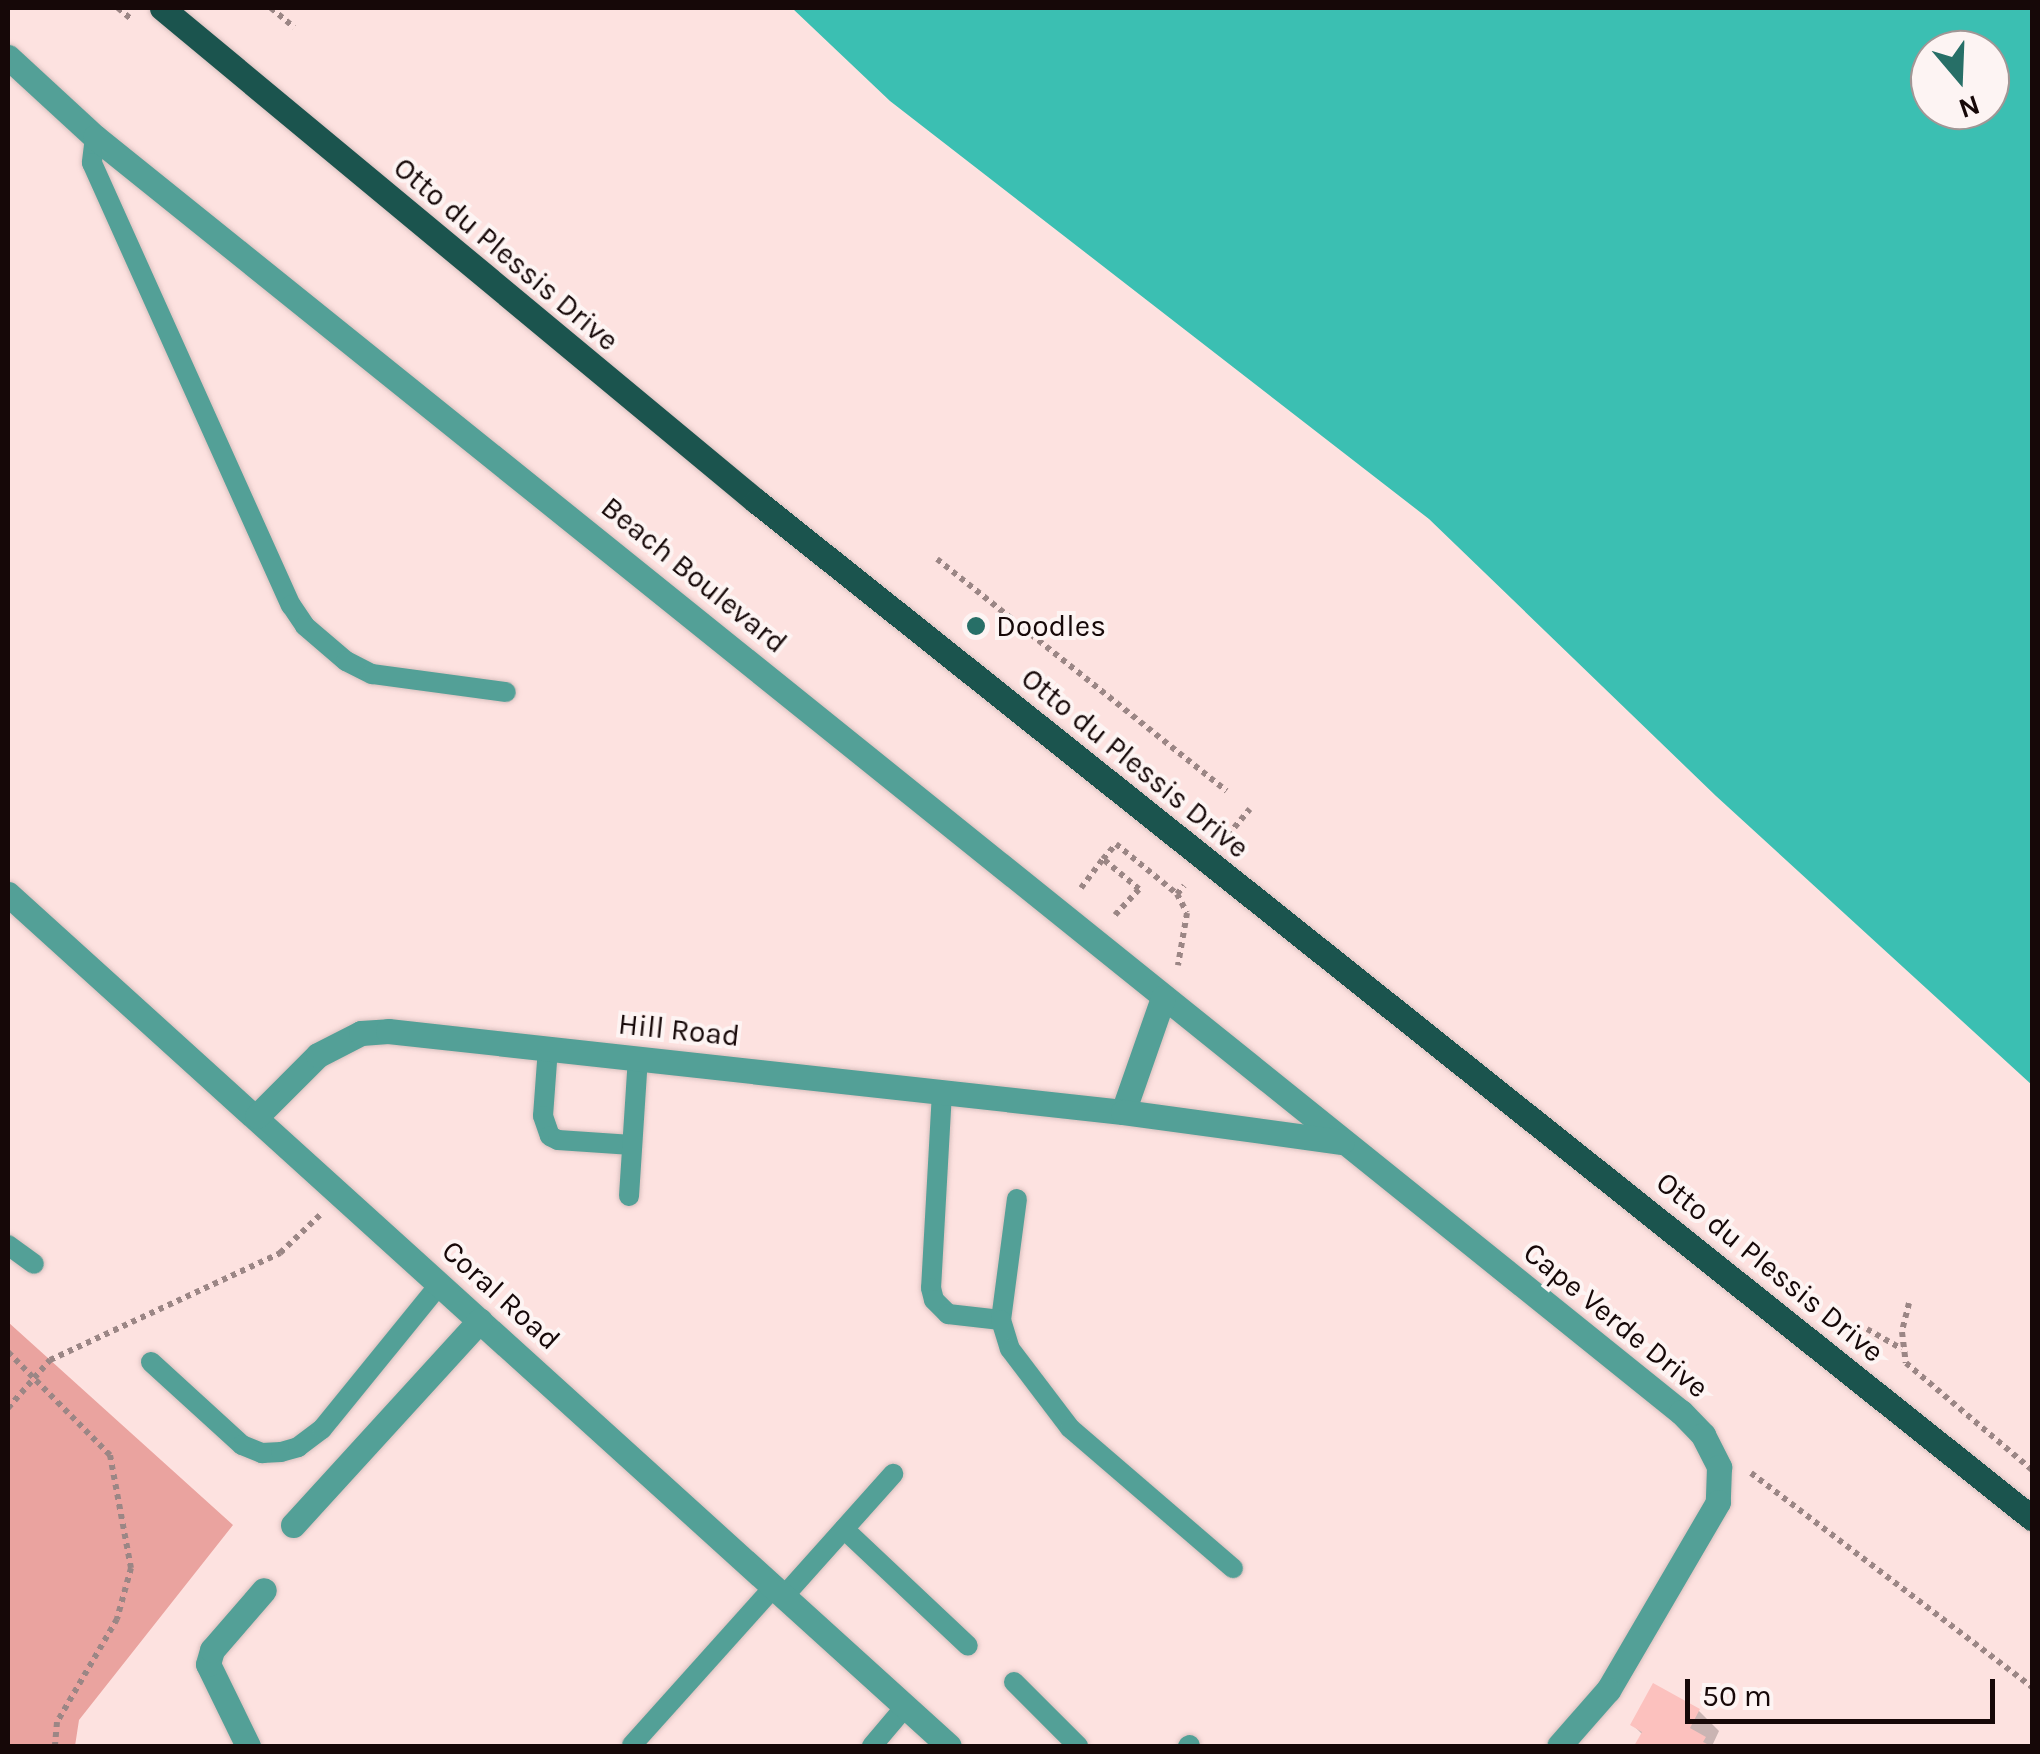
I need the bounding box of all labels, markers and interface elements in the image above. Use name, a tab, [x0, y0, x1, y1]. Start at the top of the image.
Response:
north arrow	[1910, 30, 2010, 130]
text: N	[1954, 88, 1984, 126]
street label: Otto du Plessis Drive	[386, 149, 626, 359]
street label: Beach Boulevard	[594, 489, 794, 661]
place label: Doodles	[996, 608, 1106, 644]
marker: Doodles	[965, 615, 987, 637]
street label: Otto du Plessis Drive	[1014, 660, 1256, 866]
street label: Hill Road	[616, 1006, 742, 1054]
street label: Otto du Plessis Drive	[1649, 1164, 1891, 1370]
street label: Coral Road	[434, 1233, 568, 1357]
street label: Cape Verde Drive	[1516, 1234, 1716, 1406]
scale bar	[1690, 1659, 2000, 1721]
text: 50 m	[1702, 1678, 1772, 1714]

